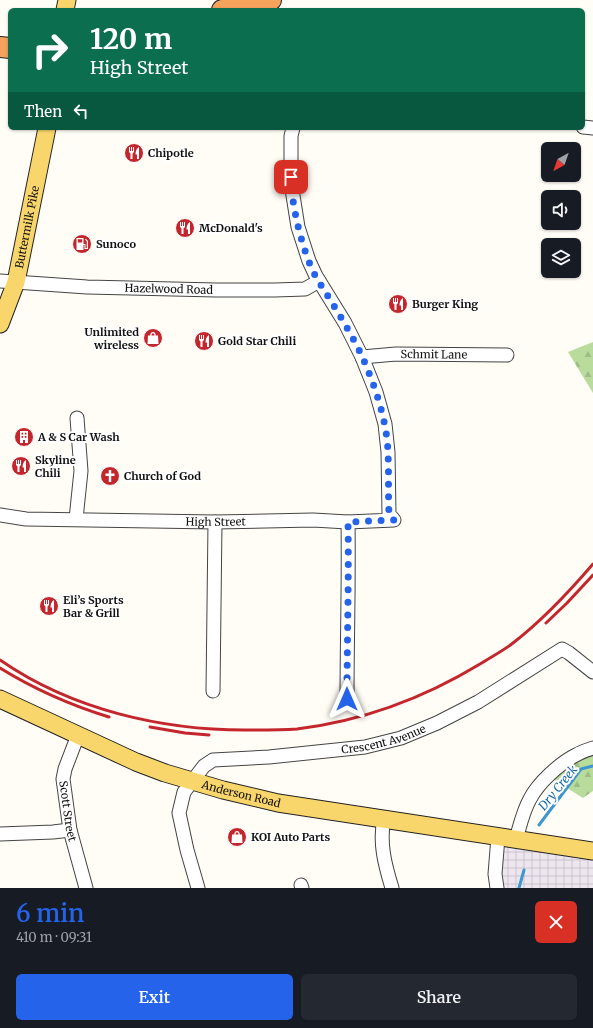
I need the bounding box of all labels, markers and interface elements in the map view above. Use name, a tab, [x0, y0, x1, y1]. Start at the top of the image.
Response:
text: 120 m	[90, 21, 172, 57]
icon: right	[24, 24, 76, 76]
text: High Street	[90, 56, 188, 79]
icon: left	[70, 100, 92, 122]
text: Then	[24, 102, 62, 121]
restaurant icon: Chipotle	[123, 142, 145, 164]
north arrow	[541, 142, 581, 182]
map controls	[541, 142, 581, 278]
place label: Chipotle	[148, 146, 194, 160]
pin	[274, 160, 308, 194]
icon: arrive	[280, 166, 302, 188]
street label: Buttermilk Pike	[12, 184, 42, 270]
button: sound	[541, 190, 581, 230]
restaurant icon: McDonald's	[174, 217, 196, 239]
place label: McDonald's	[199, 221, 263, 235]
fuel station icon: Sunoco	[71, 233, 93, 255]
place label: Sunoco	[96, 237, 136, 251]
button: layers	[541, 238, 581, 278]
street label: Hazelwood Road	[124, 281, 213, 297]
restaurant icon: Burger King	[387, 293, 409, 315]
place label: Burger King	[412, 297, 478, 311]
place label: Unlimited wireless	[85, 325, 139, 352]
shop icon: Unlimited wireless	[142, 327, 164, 349]
restaurant icon: Gold Star Chili	[193, 330, 215, 352]
place label: Gold Star Chili	[218, 334, 296, 348]
street label: Schmit Lane	[400, 347, 468, 362]
building icon: A & S Car Wash	[13, 426, 35, 448]
place label: A & S Car Wash	[37, 430, 120, 444]
place label: Skyline Chili	[35, 453, 76, 480]
restaurant icon: Skyline Chili	[10, 455, 32, 477]
church icon: Church of God	[99, 465, 121, 487]
place label: Church of God	[124, 469, 201, 483]
street label: High Street	[185, 514, 247, 529]
place label: Eli’s Sports Bar & Grill	[63, 593, 124, 620]
restaurant icon: Eli’s Sports Bar & Grill	[38, 595, 60, 617]
position arrow	[326, 678, 368, 720]
street label: Crescent Avenue	[341, 721, 428, 756]
water label: Dry Creek	[534, 762, 581, 814]
street label: Anderson Road	[199, 777, 282, 810]
street label: Scott Street	[56, 780, 80, 844]
shop icon: KOI Auto Parts	[226, 826, 248, 848]
place label: KOI Auto Parts	[251, 830, 330, 844]
text: 6 min	[16, 898, 84, 929]
button: close	[535, 901, 577, 943]
text: 410 m · 09:31	[16, 929, 92, 946]
button: Exit	[16, 974, 293, 1020]
button: Share	[301, 974, 577, 1020]

